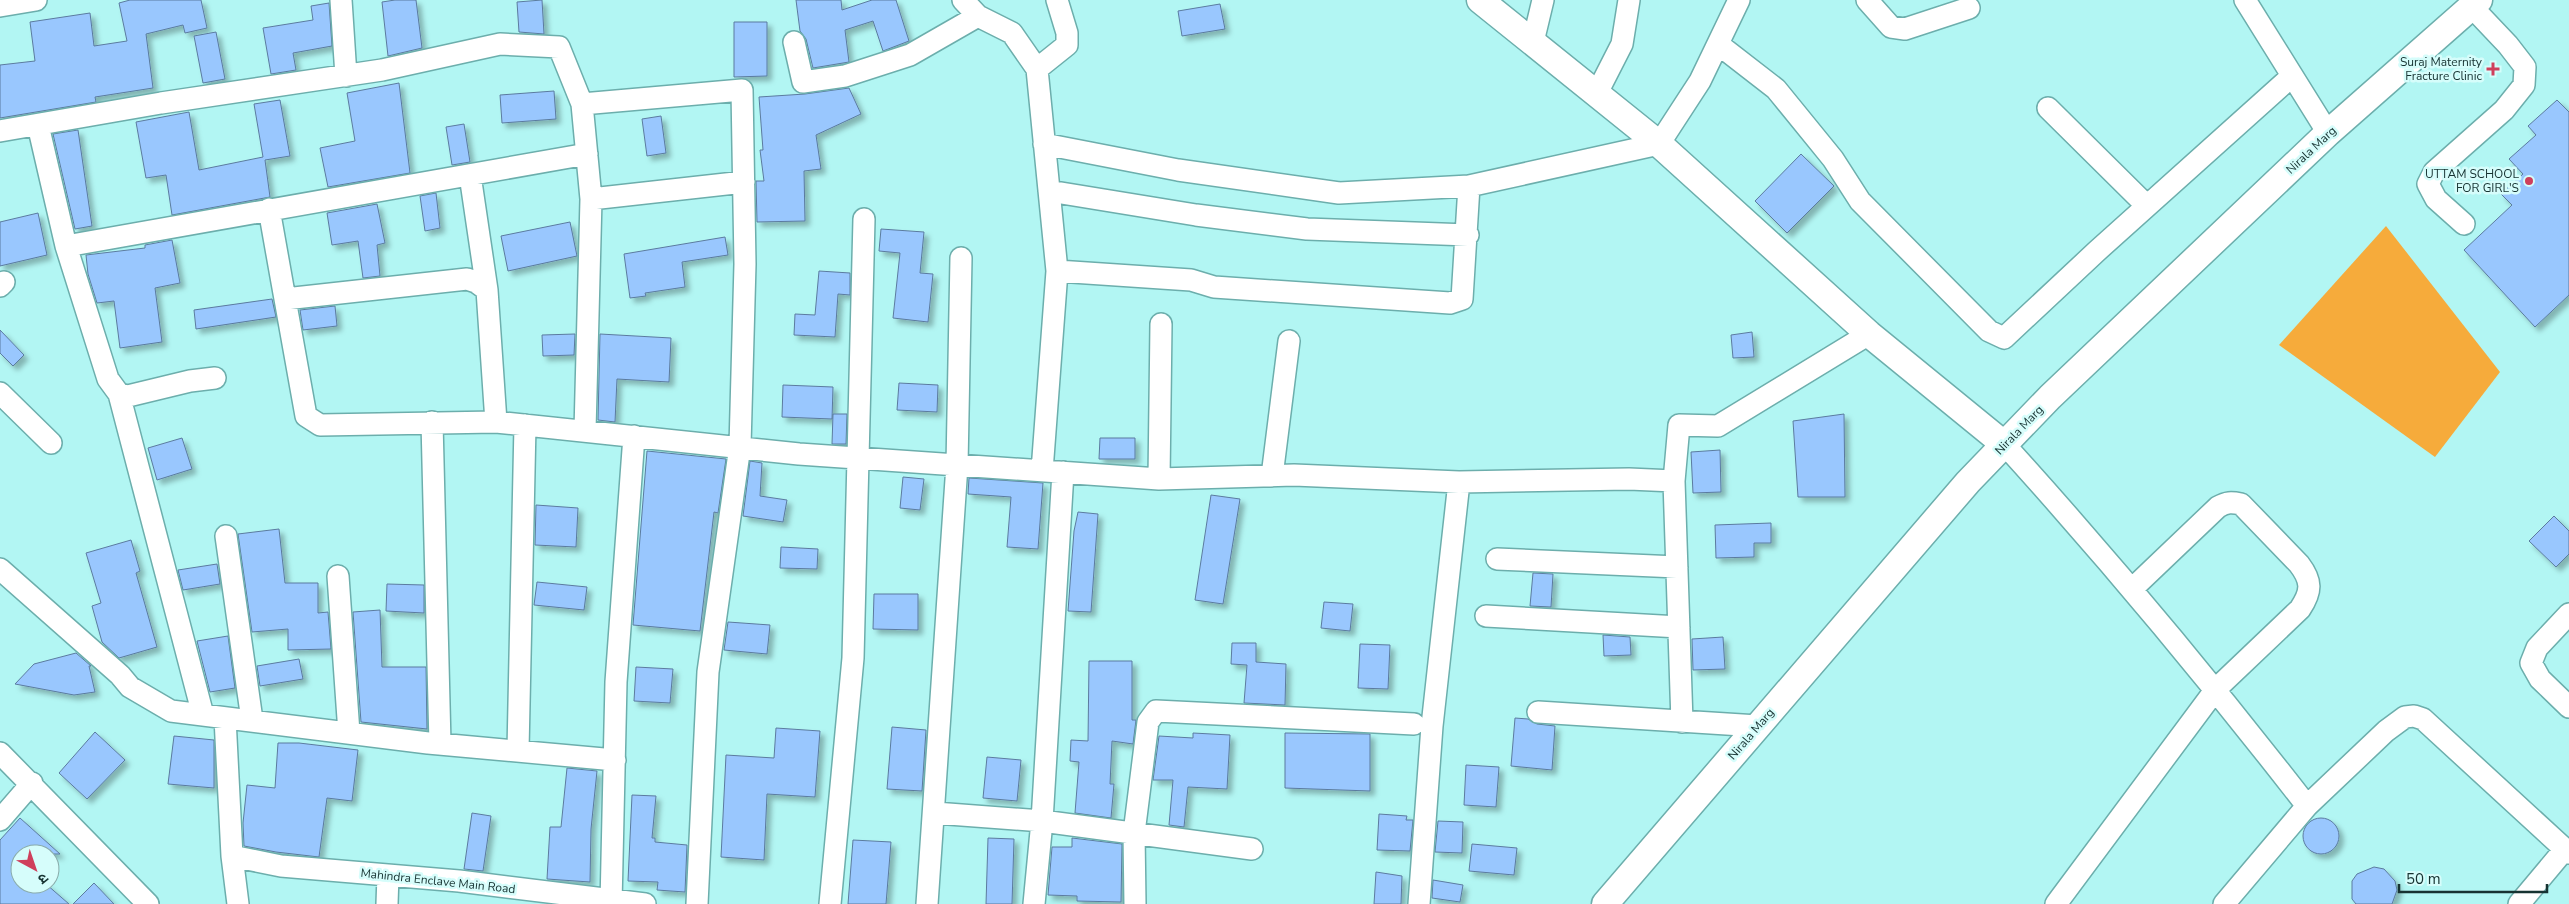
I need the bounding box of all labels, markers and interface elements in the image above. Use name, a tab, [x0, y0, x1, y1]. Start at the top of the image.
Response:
place label: Suraj Maternity Fracture Clinic	[2400, 54, 2483, 84]
marker: Suraj Maternity Fracture Clinic	[2486, 62, 2500, 76]
street label: Nirala Marg	[2282, 123, 2340, 177]
place label: UTTAM SCHOOL FOR GIRL'S	[2425, 166, 2519, 196]
marker: UTTAM SCHOOL FOR GIRL'S	[2523, 175, 2535, 187]
street label: Nirala Marg	[1991, 402, 2047, 458]
street label: Nirala Marg	[1724, 705, 1778, 763]
north arrow	[10, 844, 60, 894]
scale bar	[2399, 862, 2546, 894]
street label: Mahindra Enclave Main Road	[360, 865, 516, 897]
text: उ	[33, 869, 52, 889]
text: 50 m	[2406, 869, 2441, 889]

